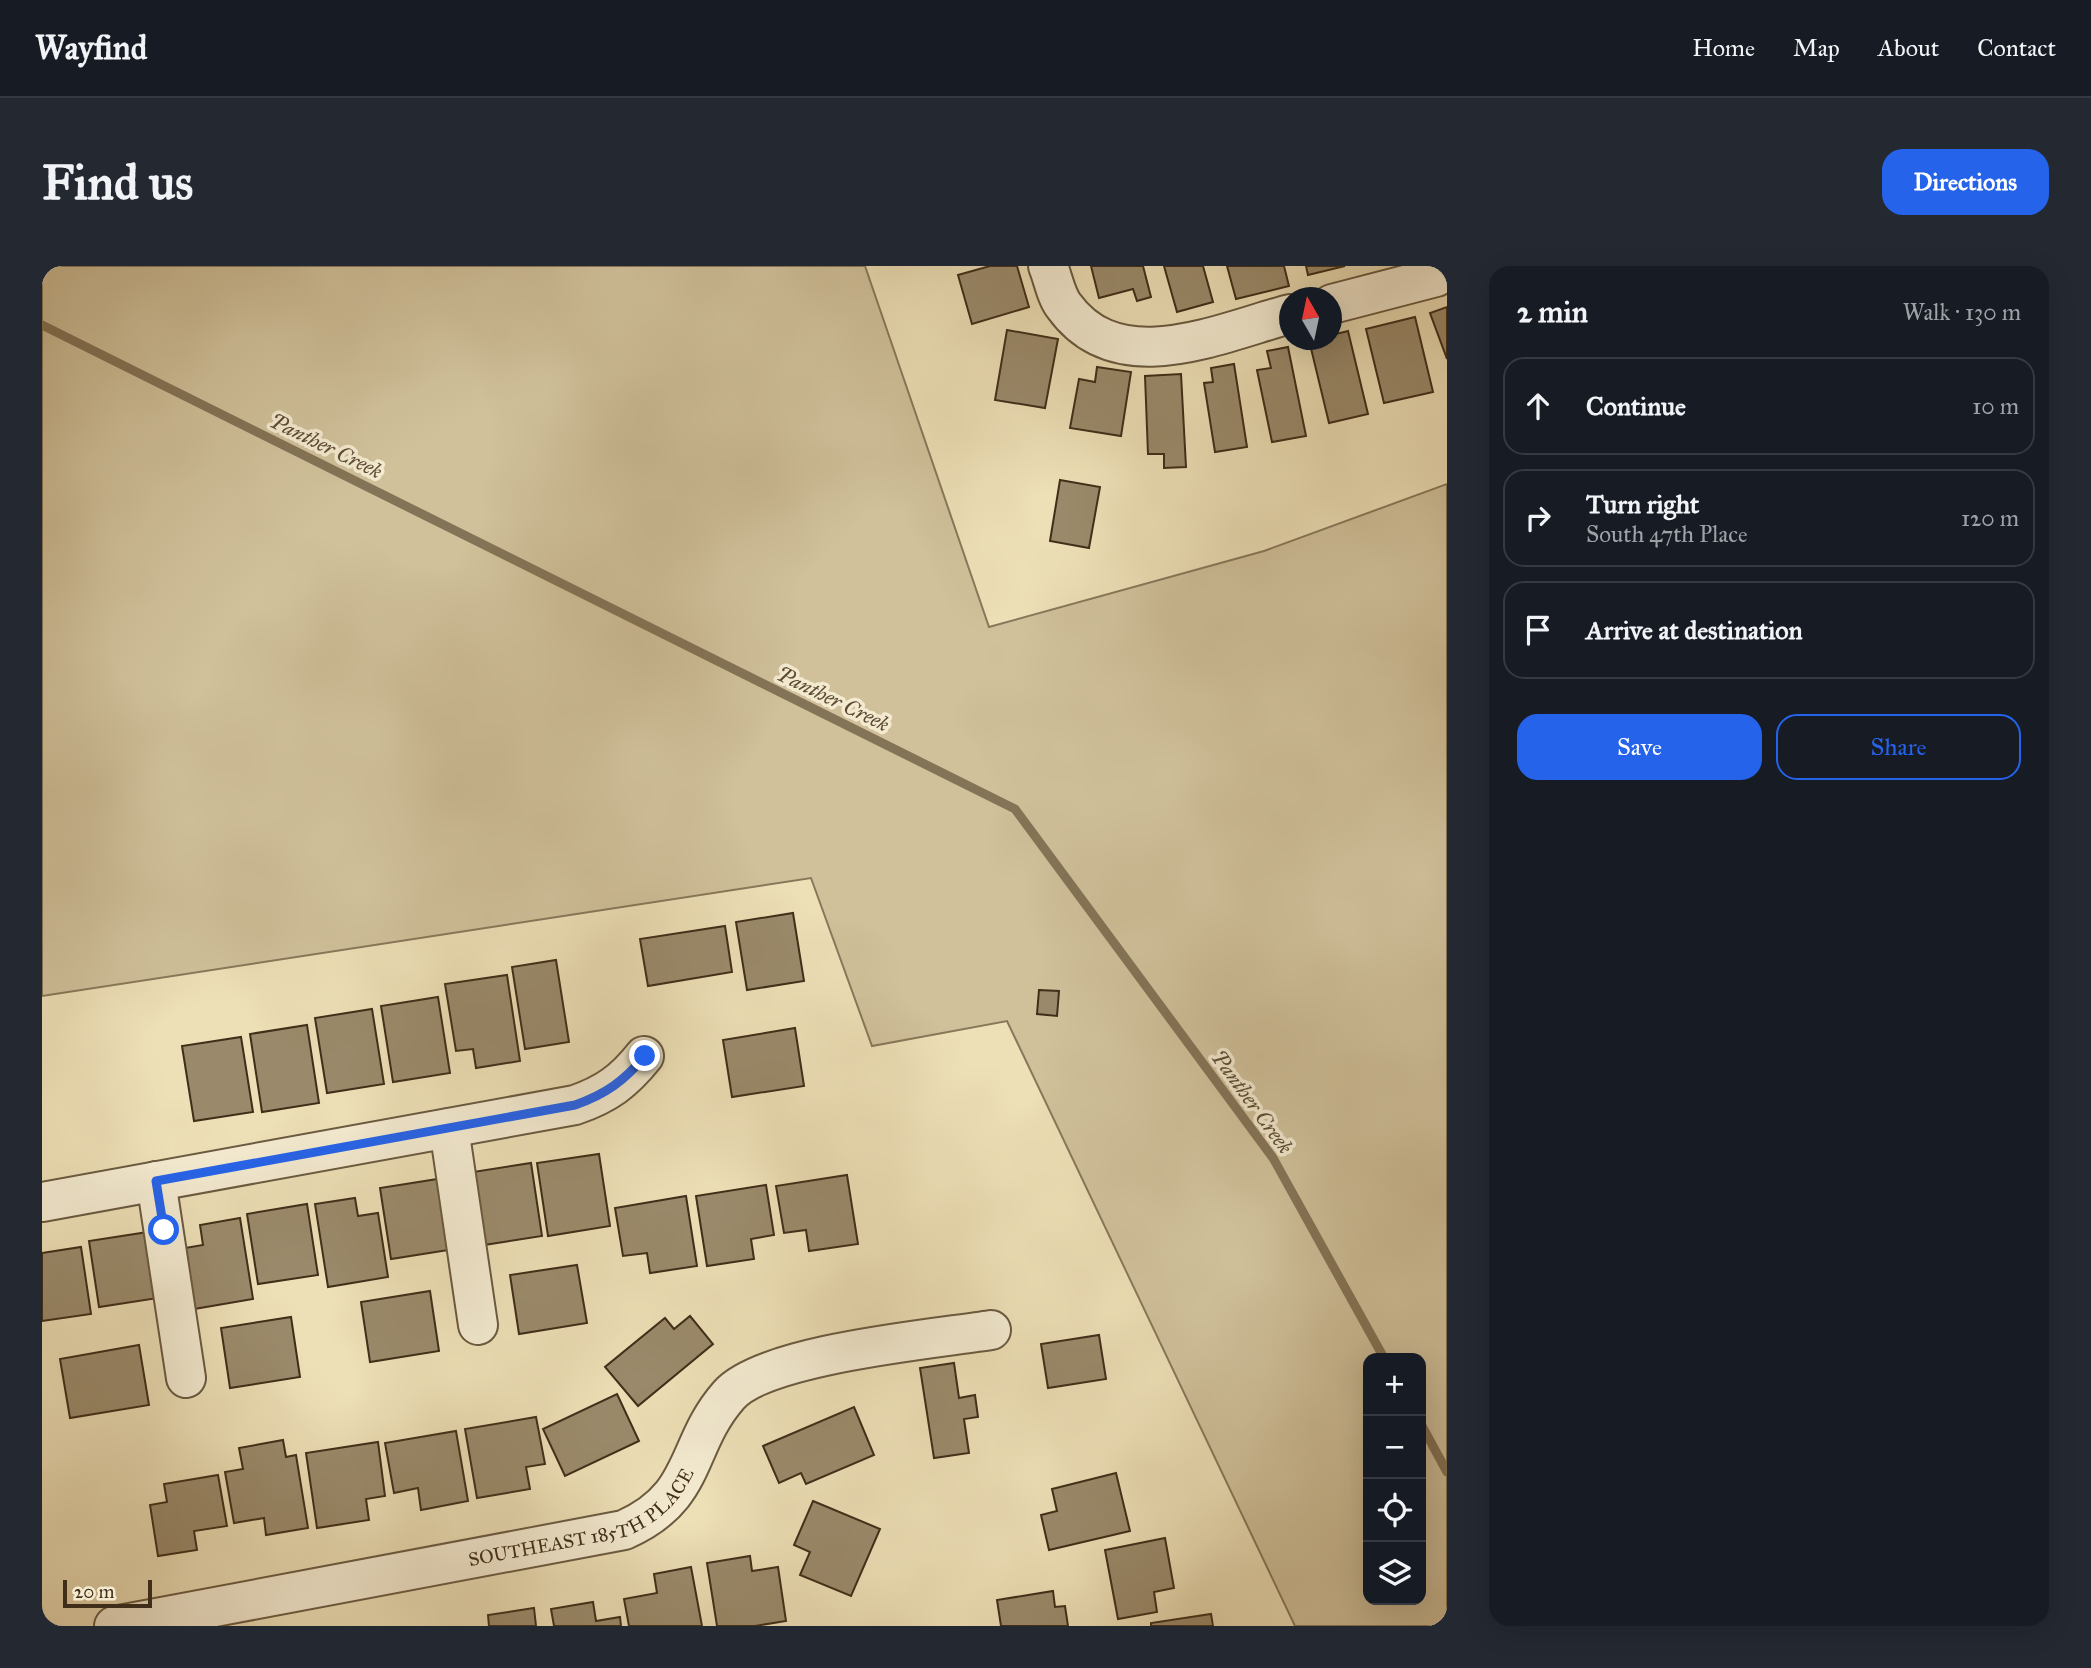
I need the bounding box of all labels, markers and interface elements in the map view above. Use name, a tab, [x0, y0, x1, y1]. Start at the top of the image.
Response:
text: Wayfind	[35, 28, 147, 68]
text: Home	[1692, 33, 1755, 63]
text: Map	[1793, 33, 1840, 63]
text: About	[1878, 33, 1939, 63]
text: Contact	[1977, 33, 2056, 63]
button: Directions	[1882, 149, 2049, 215]
text: Find us	[42, 153, 193, 212]
north arrow	[1279, 287, 1342, 350]
text: 2 min	[1517, 294, 1588, 330]
text: Walk · 130 m	[1903, 298, 2021, 326]
icon: ahead	[1519, 387, 1557, 425]
text: Continue	[1586, 390, 1686, 422]
text: 10 m	[1972, 392, 2019, 420]
water label: Panther Creek	[266, 408, 387, 485]
text: Turn right	[1586, 488, 1699, 520]
icon: right	[1519, 499, 1557, 537]
text: 120 m	[1961, 504, 2019, 532]
text: South 47th Place	[1586, 520, 1747, 548]
icon: arrive	[1519, 611, 1557, 649]
text: Arrive at destination	[1586, 614, 1803, 646]
water label: Panther Creek	[773, 661, 894, 738]
button: Save	[1517, 714, 1762, 780]
button: Share	[1776, 714, 2021, 780]
route end	[629, 1040, 660, 1071]
water label: Panther Creek	[1206, 1045, 1299, 1159]
route start	[148, 1214, 179, 1245]
map controls	[1363, 1353, 1426, 1605]
button: +	[1363, 1353, 1426, 1416]
button: −	[1363, 1416, 1426, 1479]
street label: SOUTHEAST 185TH PLACE	[466, 1464, 699, 1571]
button: locate	[1363, 1479, 1426, 1542]
button: layers	[1363, 1542, 1426, 1605]
scale bar	[63, 1577, 152, 1609]
text: 20 m	[74, 1580, 115, 1603]

